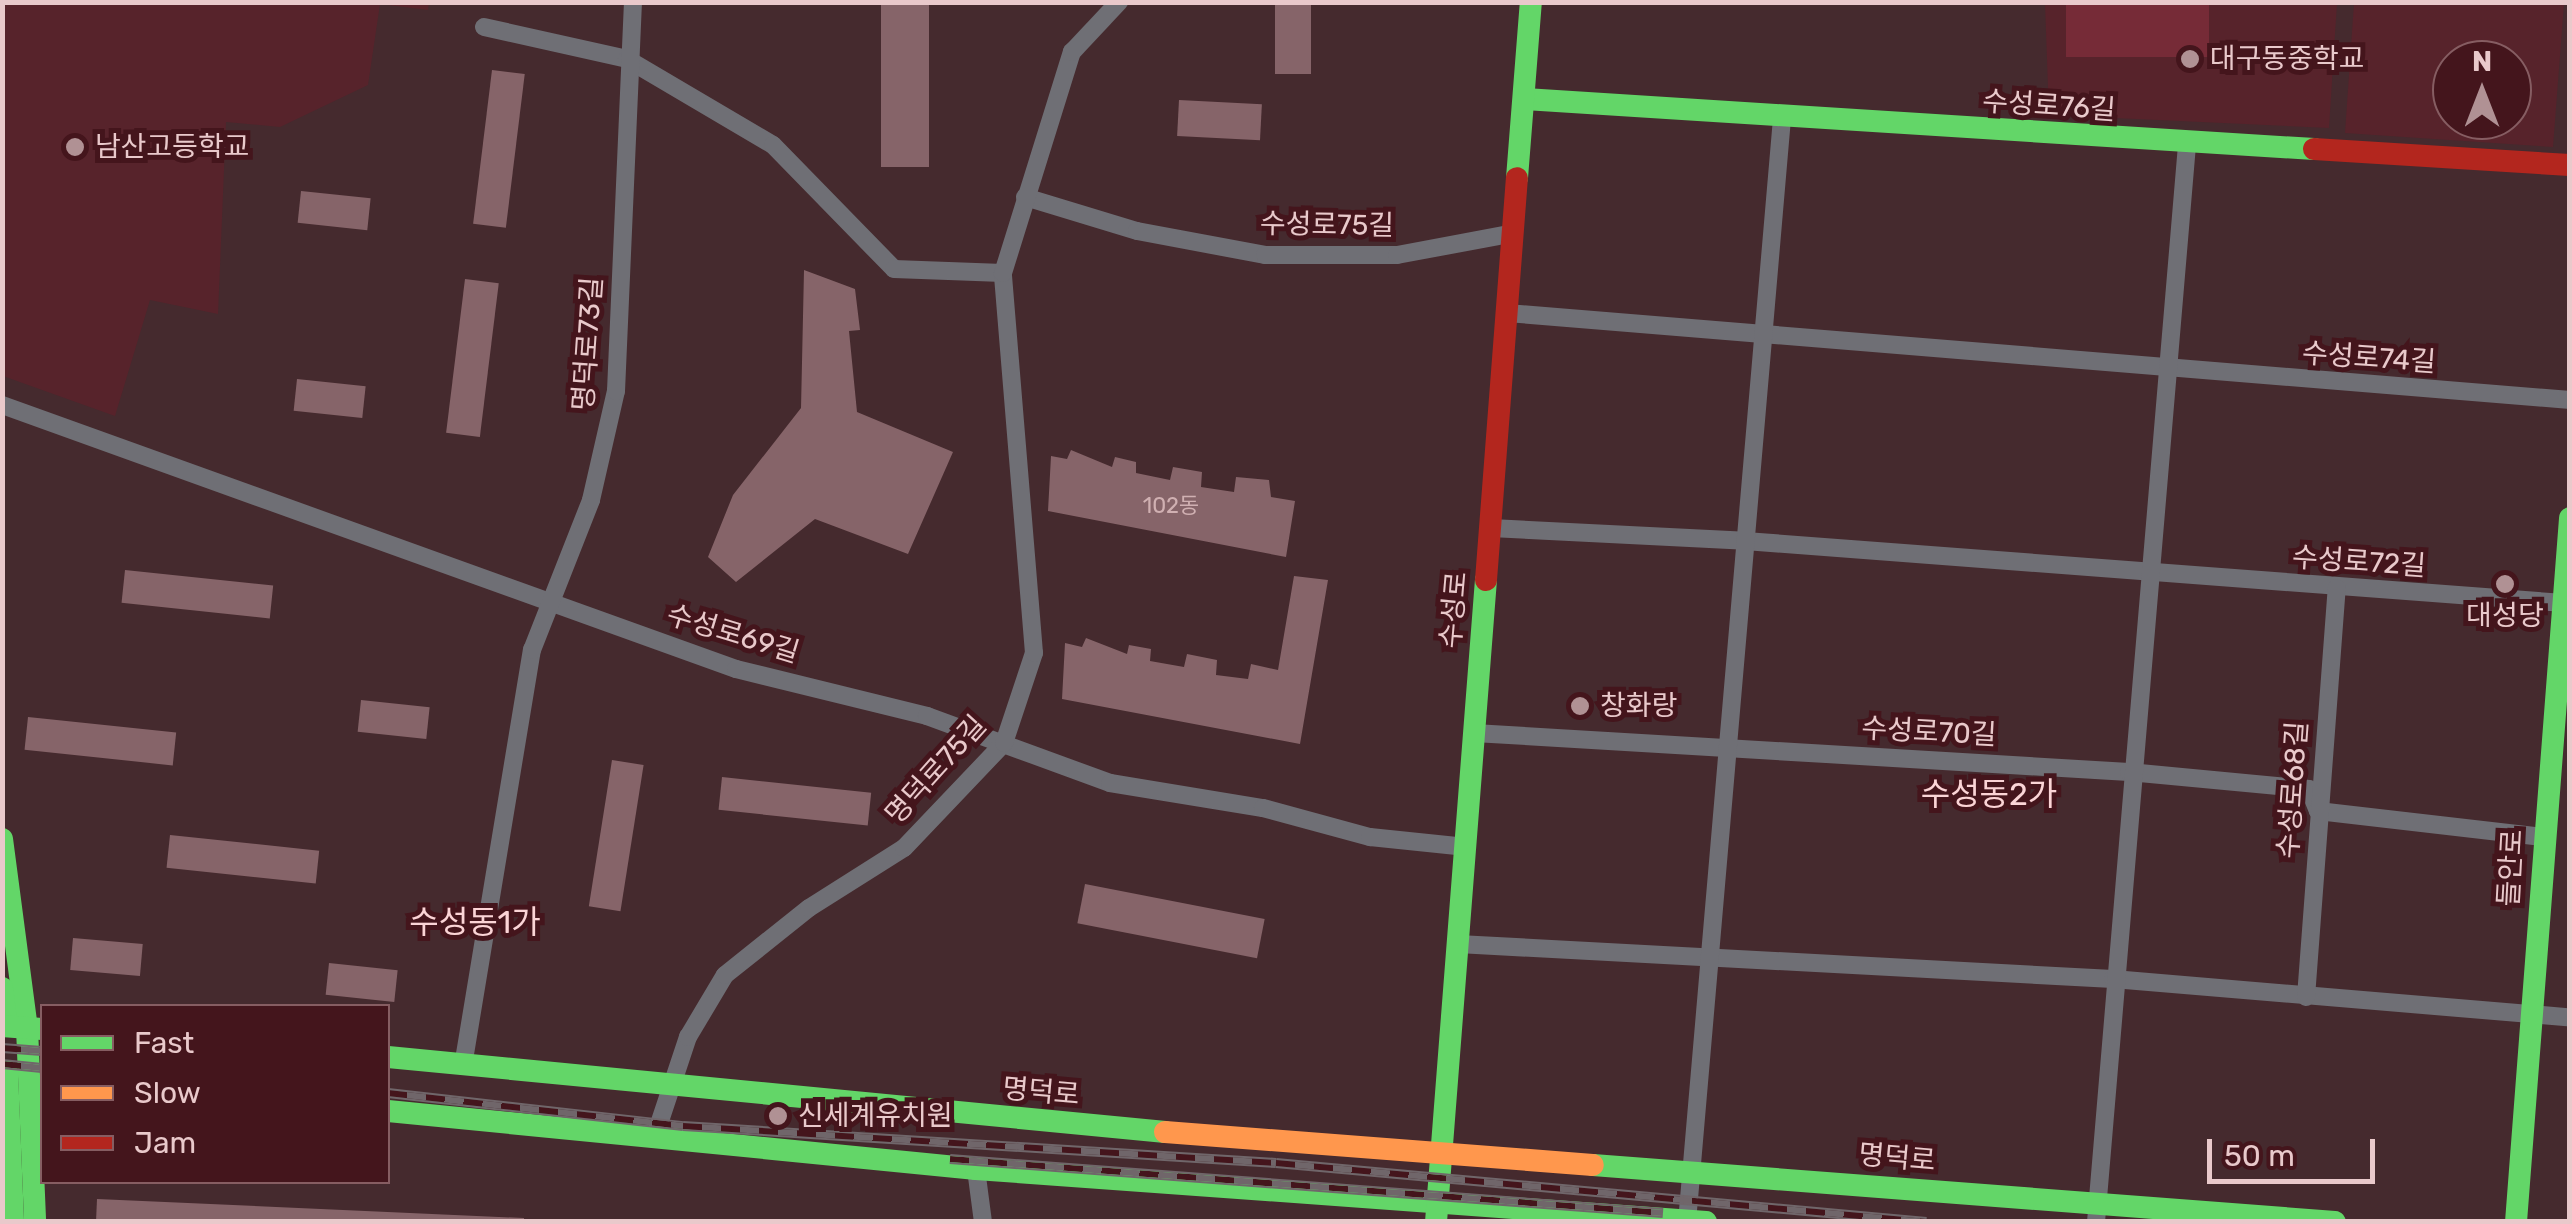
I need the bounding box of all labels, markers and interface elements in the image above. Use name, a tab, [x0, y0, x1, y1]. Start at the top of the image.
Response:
north arrow	[2432, 40, 2532, 140]
place label: 대구동중학교	[2210, 42, 2365, 76]
text: N	[2472, 45, 2492, 78]
marker: 대구동중학교	[2179, 48, 2201, 70]
street label: 수성로76길	[1981, 85, 2117, 127]
place label: 남산고등학교	[95, 130, 250, 164]
marker: 남산고등학교	[64, 136, 86, 158]
street label: 수성로75길	[1260, 207, 1394, 243]
street label: 명덕로73길	[567, 276, 609, 412]
street label: 수성로74길	[2301, 337, 2437, 379]
house number: 102동	[1143, 493, 1199, 519]
street label: 수성로72길	[2291, 541, 2427, 583]
street label: 수성로	[1434, 570, 1474, 650]
marker: 대성당	[2494, 573, 2516, 595]
street label: 수성로69길	[663, 598, 803, 670]
place label: 대성당	[2466, 599, 2544, 633]
place label: 창화랑	[1600, 689, 1677, 723]
marker: 창화랑	[1569, 695, 1591, 717]
street label: 명덕로75길	[879, 709, 993, 831]
street label: 수성로70길	[1861, 712, 1997, 752]
street label: 수성로68길	[2271, 720, 2315, 860]
district label: 수성동2가	[1921, 775, 2057, 813]
street label: 들안로	[2492, 829, 2530, 907]
district label: 수성동1가	[409, 903, 541, 941]
legend	[40, 1004, 390, 1184]
text: Fast	[134, 1025, 194, 1061]
street label: 명덕로	[1001, 1072, 1081, 1112]
text: Slow	[134, 1075, 201, 1111]
place label: 신세계유치원	[798, 1099, 953, 1133]
marker: 신세계유치원	[767, 1105, 789, 1127]
scale bar	[2212, 1119, 2380, 1181]
text: Jam	[134, 1125, 196, 1161]
street label: 명덕로	[1857, 1138, 1937, 1178]
text: 50 m	[2224, 1138, 2295, 1174]

